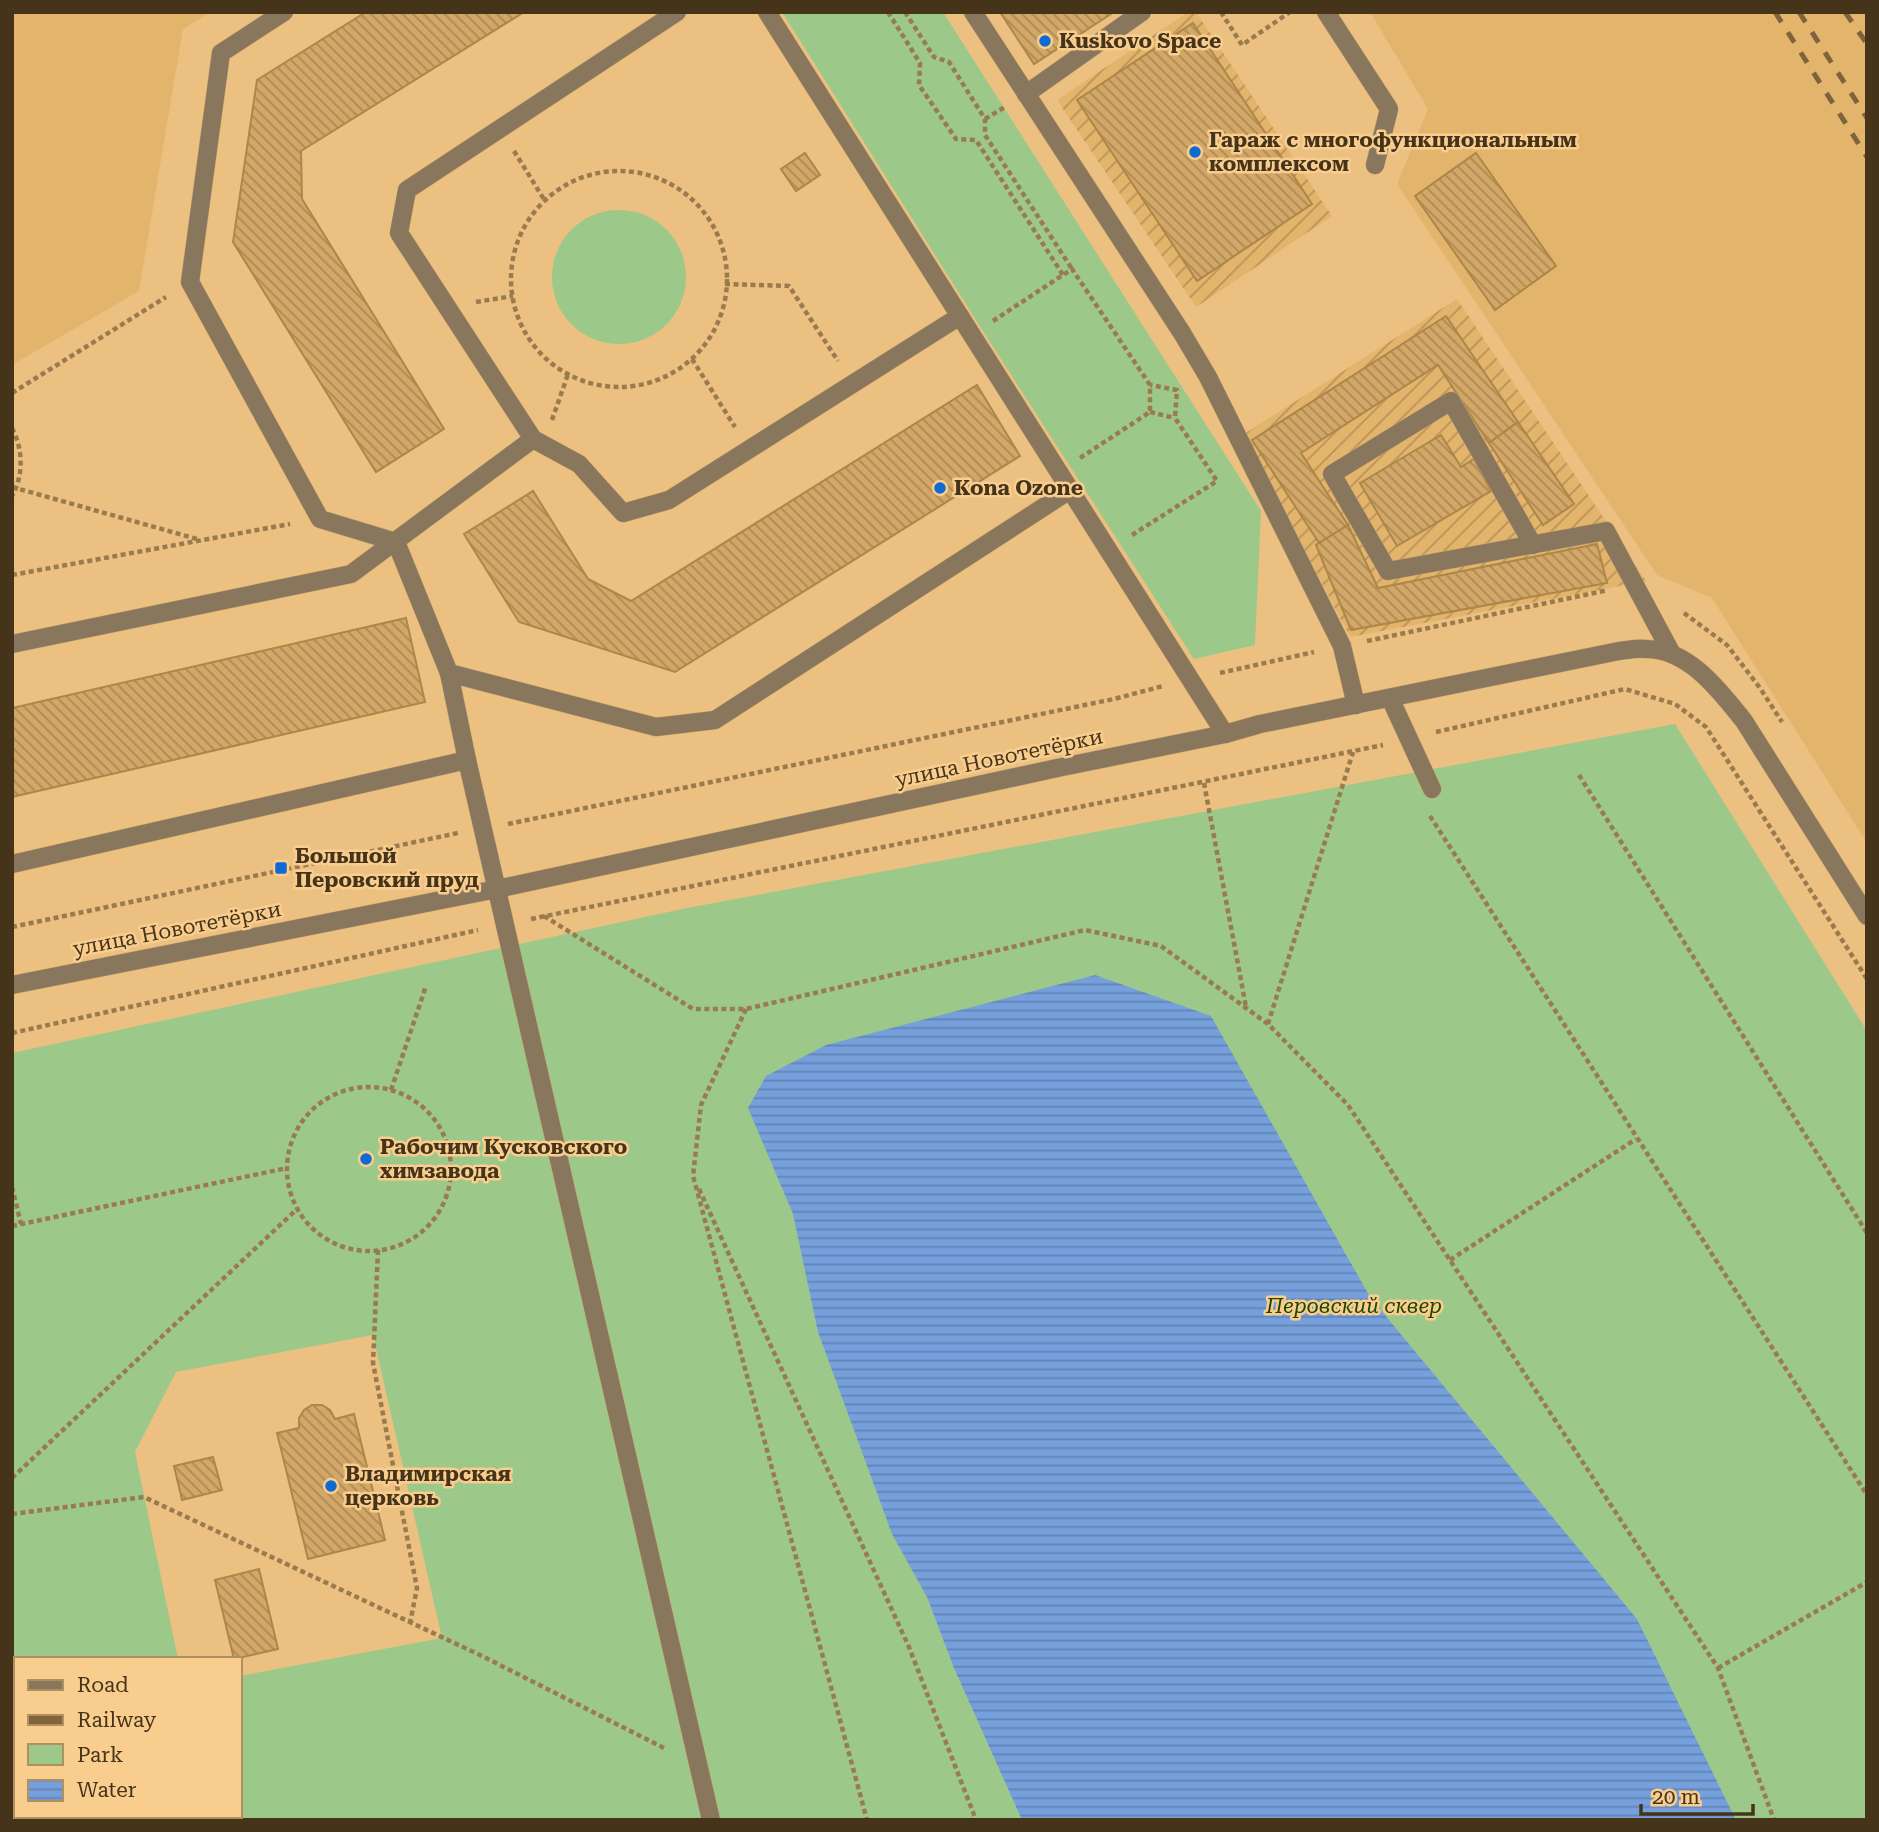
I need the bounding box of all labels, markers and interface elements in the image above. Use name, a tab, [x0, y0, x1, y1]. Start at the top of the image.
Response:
place label: Kuskovo Space	[1059, 29, 1221, 53]
marker: Kuskovo Space	[1037, 33, 1053, 49]
place label: Гараж с многофункциональным комплексом	[1209, 128, 1577, 176]
marker: Гараж с многофункциональным комплексом	[1187, 144, 1203, 160]
place label: Kona Ozone	[954, 476, 1083, 500]
marker: Kona Ozone	[932, 480, 948, 496]
street label: улица Новотетёрки	[893, 724, 1105, 792]
place label: Большой Перовский пруд	[295, 844, 480, 892]
marker: Большой Перовский пруд	[273, 860, 289, 876]
street label: улица Новотетёрки	[71, 897, 283, 961]
place label: Рабочим Кусковского химзавода	[380, 1135, 627, 1183]
marker: Рабочим Кусковского химзавода	[358, 1151, 374, 1167]
park label: Перовский сквер	[1265, 1294, 1442, 1318]
place label: Владимирская церковь	[345, 1462, 511, 1510]
marker: Владимирская церковь	[323, 1478, 339, 1494]
legend	[14, 1657, 242, 1818]
text: Road	[77, 1673, 129, 1697]
text: Railway	[77, 1708, 157, 1732]
text: Park	[77, 1743, 123, 1767]
scale bar	[1641, 1772, 1753, 1816]
text: Water	[77, 1778, 137, 1802]
text: 20 m	[1652, 1785, 1700, 1809]

